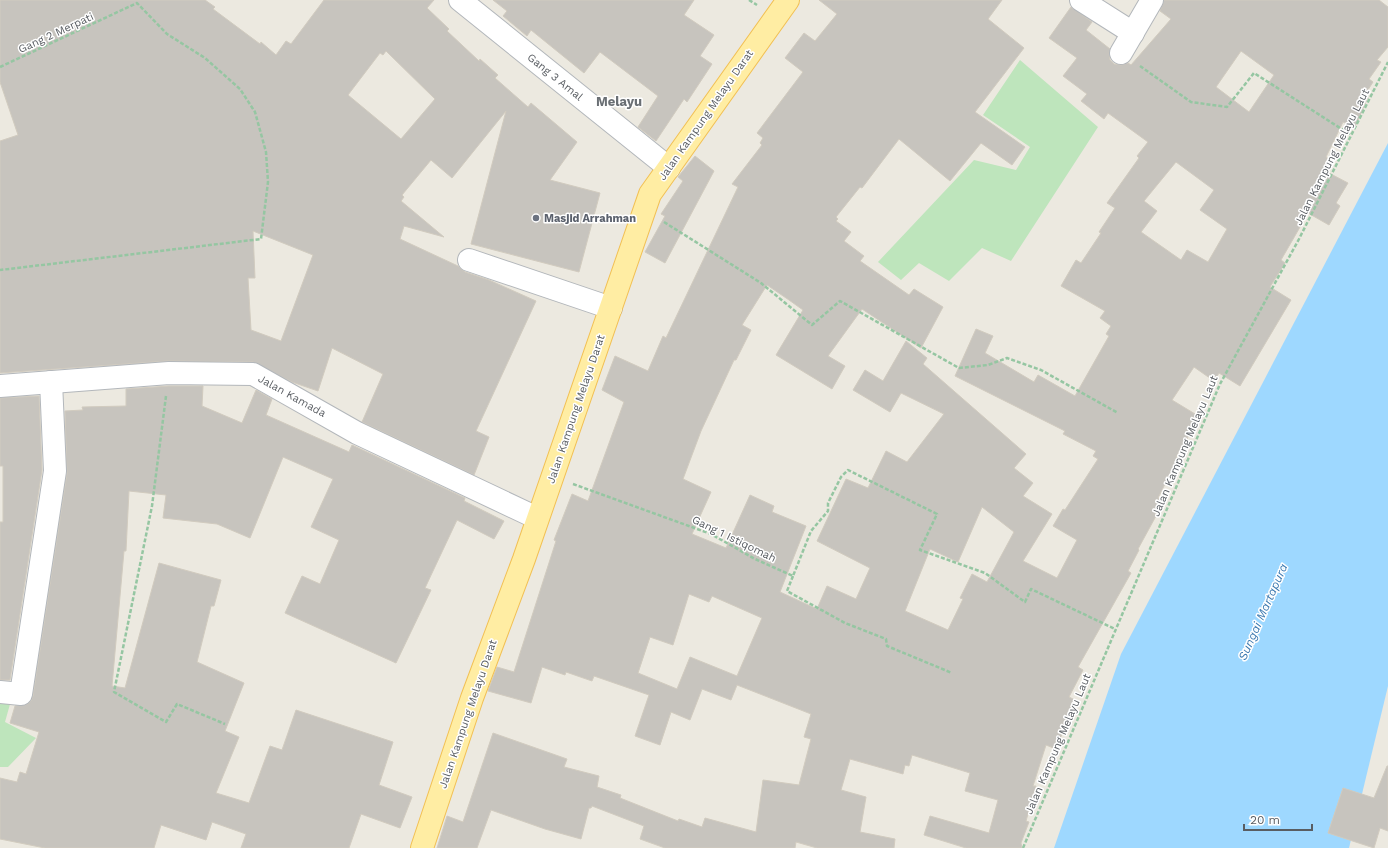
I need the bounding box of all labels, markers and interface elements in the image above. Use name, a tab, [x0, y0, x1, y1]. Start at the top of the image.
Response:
street label: Gang 2 Merpati	[16, 10, 96, 56]
street label: Jalan Kampung Melayu Darat	[656, 47, 756, 183]
street label: Gang 3 Amal	[525, 51, 586, 104]
street label: Jalan Kampung Melayu Laut	[1292, 86, 1372, 228]
district label: Melayu	[596, 94, 642, 109]
place label: Masjid Arrahman	[544, 212, 636, 225]
marker: Masjid Arrahman	[531, 213, 541, 223]
street label: Jalan Kampung Melayu Darat	[544, 333, 608, 485]
street label: Jalan Kamada	[256, 372, 328, 420]
street label: Jalan Kampung Melayu Laut	[1149, 373, 1221, 518]
street label: Gang 1 Istiqomah	[690, 513, 778, 565]
water label: Sungai Martapura	[1235, 561, 1291, 662]
street label: Jalan Kampung Melayu Darat	[436, 638, 500, 790]
street label: Jalan Kampung Melayu Laut	[1022, 671, 1094, 816]
scale bar	[1244, 806, 1312, 832]
text: 20 m	[1250, 813, 1280, 827]

